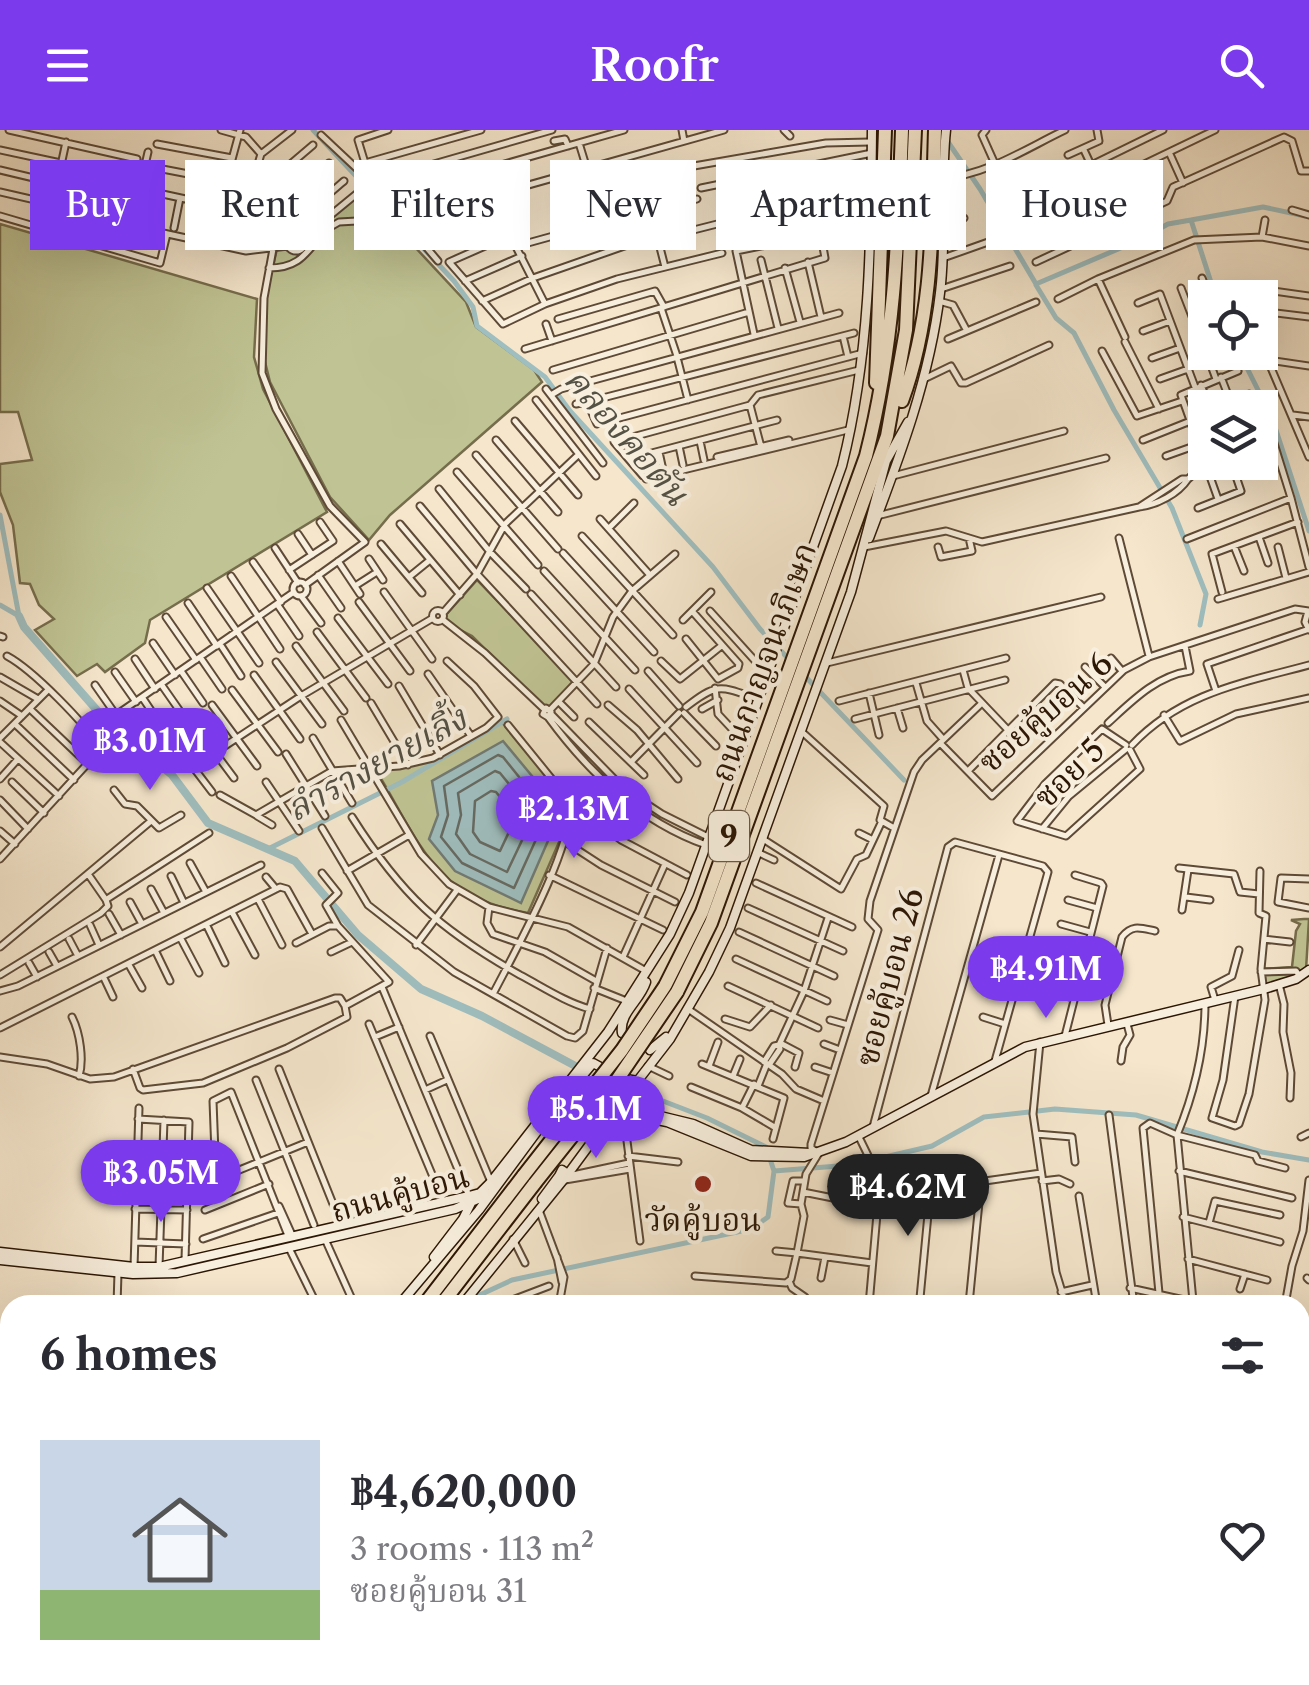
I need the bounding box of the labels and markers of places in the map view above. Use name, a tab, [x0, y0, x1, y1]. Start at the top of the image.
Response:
pin: ฿3.01M	[69, 708, 231, 793]
pin: ฿2.13M	[493, 776, 655, 861]
pin: ฿4.91M	[965, 936, 1127, 1021]
pin: ฿5.1M	[526, 1076, 666, 1161]
pin: ฿3.05M	[80, 1140, 242, 1225]
pin: ฿4.62M	[827, 1154, 989, 1239]
marker: วัดคู้บอน	[692, 1173, 714, 1195]
place label: วัดคู้บอน	[645, 1200, 762, 1241]

